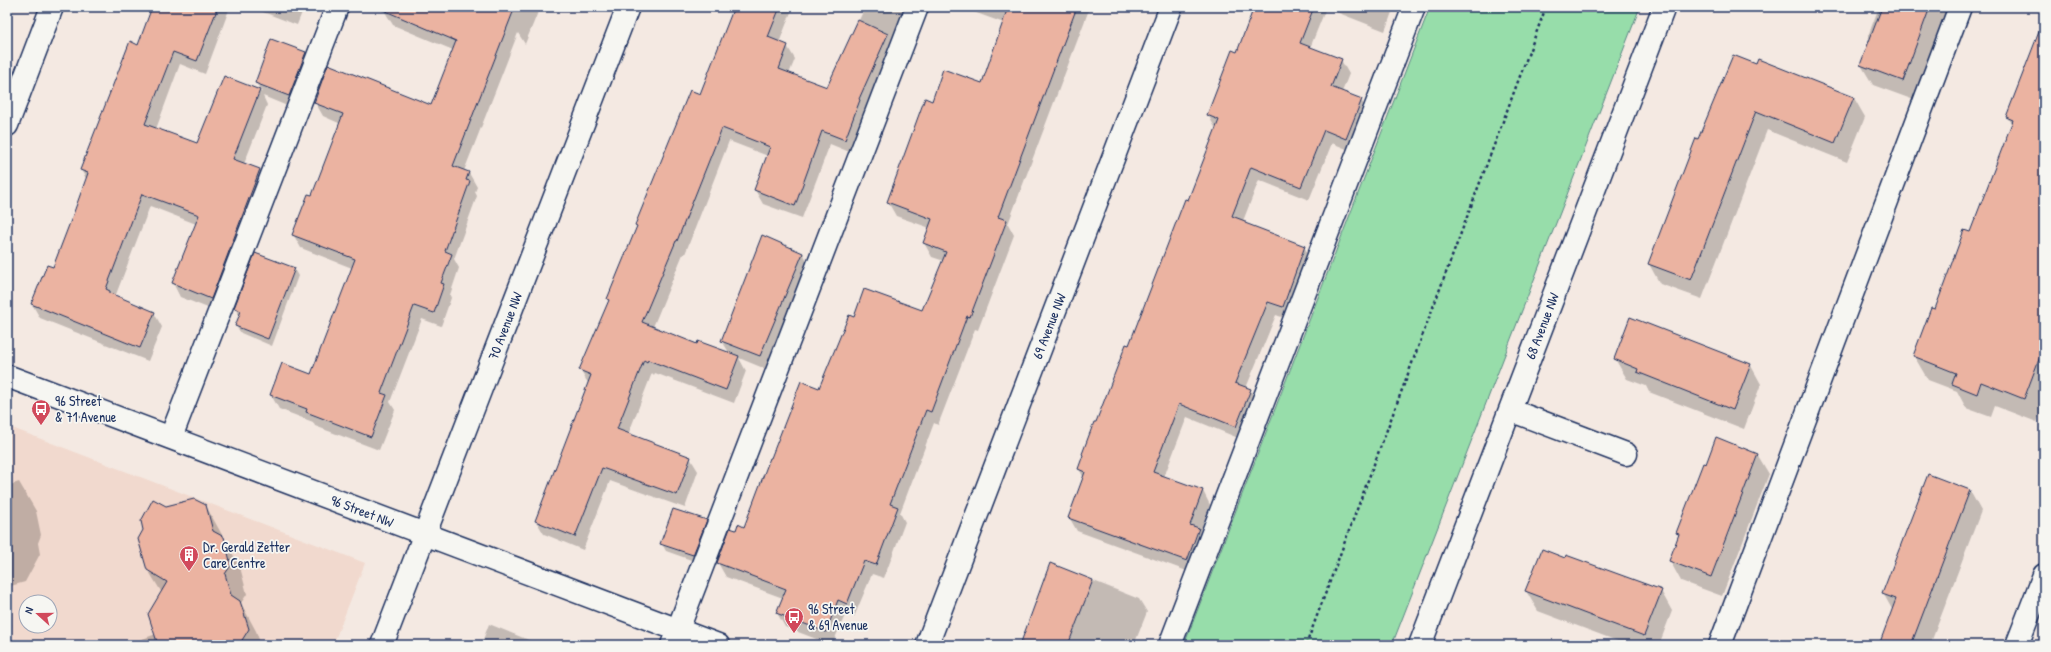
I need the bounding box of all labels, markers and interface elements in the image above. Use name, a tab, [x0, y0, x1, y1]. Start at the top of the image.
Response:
street label: 70 Avenue NW	[483, 289, 526, 362]
street label: 69 Avenue NW	[1027, 290, 1070, 361]
street label: 68 Avenue NW	[1520, 290, 1563, 362]
place label: 96 Street & 71 Avenue	[55, 391, 117, 426]
bus stop icon: 96 Street & 71 Avenue	[30, 398, 52, 426]
street label: 96 Street NW	[328, 490, 397, 531]
place label: Dr. Gerald Zetter Care Centre	[203, 537, 291, 572]
building icon: Dr. Gerald Zetter Care Centre	[178, 544, 200, 572]
north arrow	[18, 594, 58, 634]
place label: 96 Street & 69 Avenue	[808, 599, 869, 634]
text: N	[21, 605, 36, 616]
bus stop icon: 96 Street & 69 Avenue	[783, 606, 805, 634]

